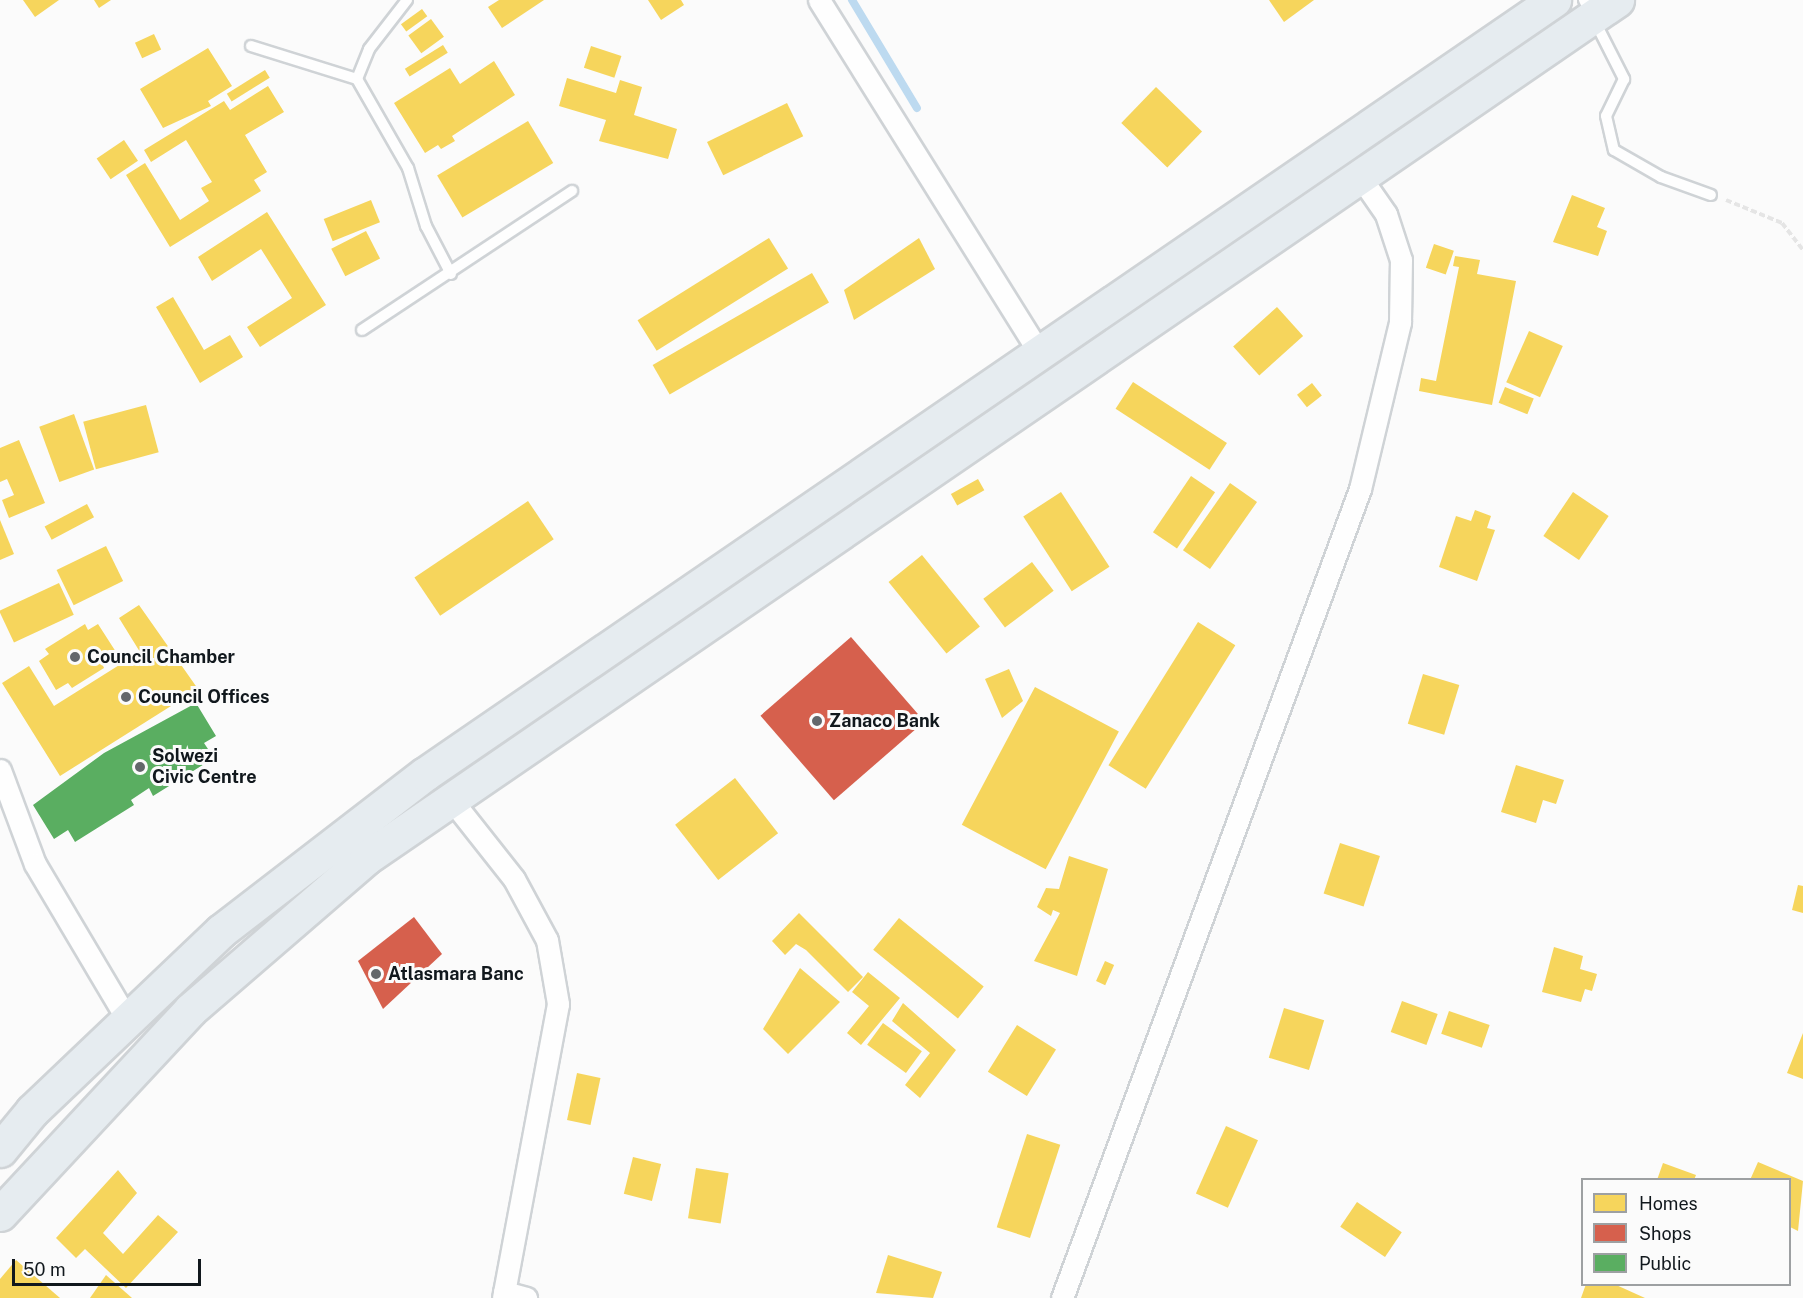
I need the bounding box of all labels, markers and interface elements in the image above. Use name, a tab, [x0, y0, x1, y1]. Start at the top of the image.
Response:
place label: Council Chamber	[87, 646, 235, 668]
marker: Council Chamber	[68, 650, 82, 664]
place label: Council Offices	[138, 686, 270, 708]
marker: Council Offices	[119, 690, 133, 704]
place label: Zanaco Bank	[829, 710, 940, 732]
marker: Zanaco Bank	[810, 714, 824, 728]
place label: Solwezi Civic Centre	[152, 746, 257, 789]
marker: Solwezi Civic Centre	[133, 760, 147, 774]
place label: Atlasmara Banc	[388, 963, 524, 985]
marker: Atlasmara Banc	[369, 967, 383, 981]
legend	[1581, 1178, 1791, 1286]
text: Homes	[1639, 1193, 1698, 1214]
text: Shops	[1639, 1223, 1691, 1244]
scale bar	[15, 1247, 204, 1285]
text: Public	[1639, 1253, 1691, 1274]
text: 50 m	[23, 1259, 66, 1280]

